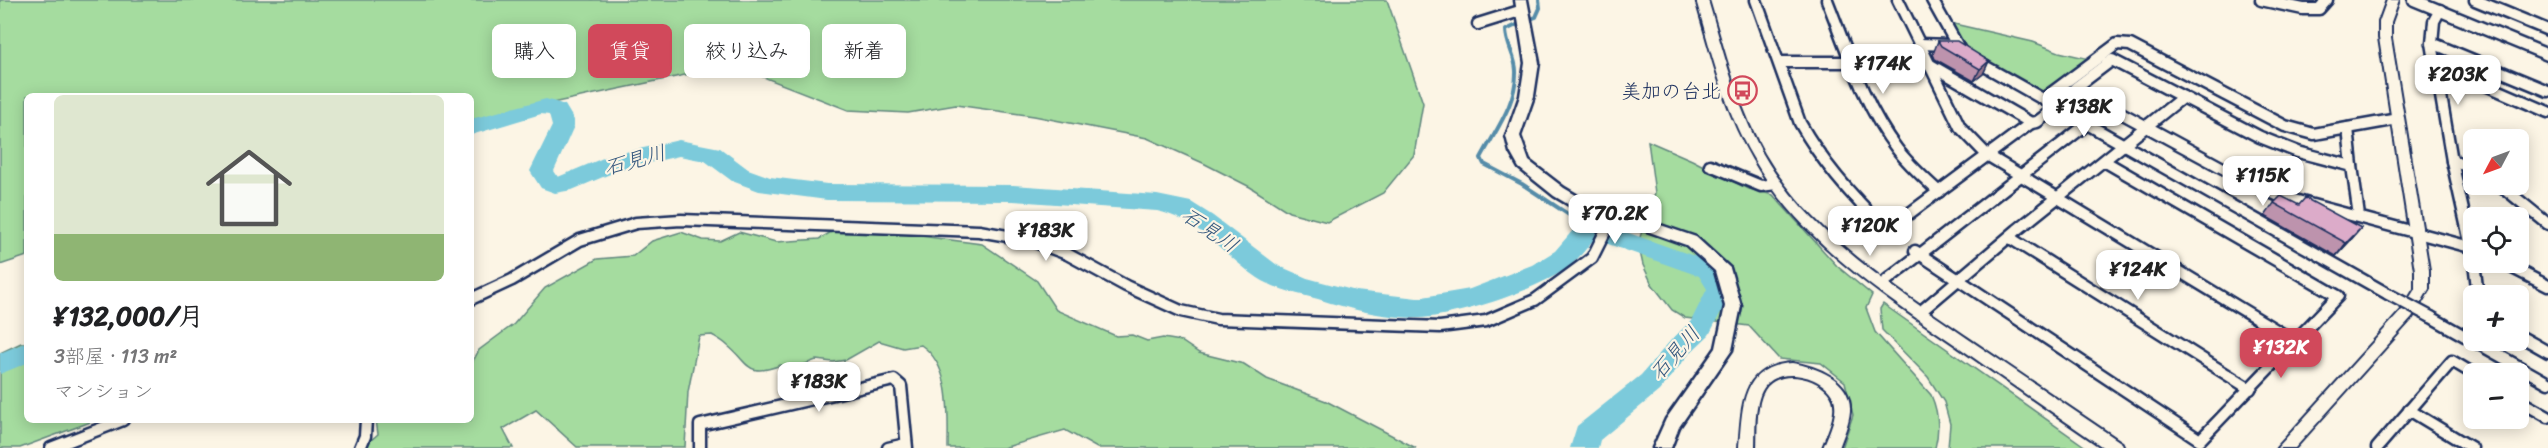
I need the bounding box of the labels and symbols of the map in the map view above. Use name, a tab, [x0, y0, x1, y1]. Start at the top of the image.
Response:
pin: ¥174K	[1841, 44, 1925, 95]
pin: ¥203K	[2416, 55, 2500, 106]
place label: 美加の台北	[1621, 74, 1721, 109]
bus stop icon: 美加の台北	[1726, 75, 1758, 107]
pin: ¥138K	[2042, 87, 2126, 138]
north arrow	[2463, 129, 2529, 195]
water label: 石見川	[600, 133, 670, 187]
pin: ¥115K	[2221, 156, 2305, 207]
pin: ¥70.2K	[1566, 194, 1664, 245]
water label: 石見川	[1173, 197, 1247, 263]
pin: ¥120K	[1828, 206, 1912, 257]
pin: ¥183K	[1004, 211, 1088, 262]
pin: ¥124K	[2096, 250, 2180, 301]
water label: 石見川	[1640, 317, 1710, 389]
pin: ¥132K	[2239, 328, 2323, 379]
pin: ¥183K	[777, 362, 861, 413]

